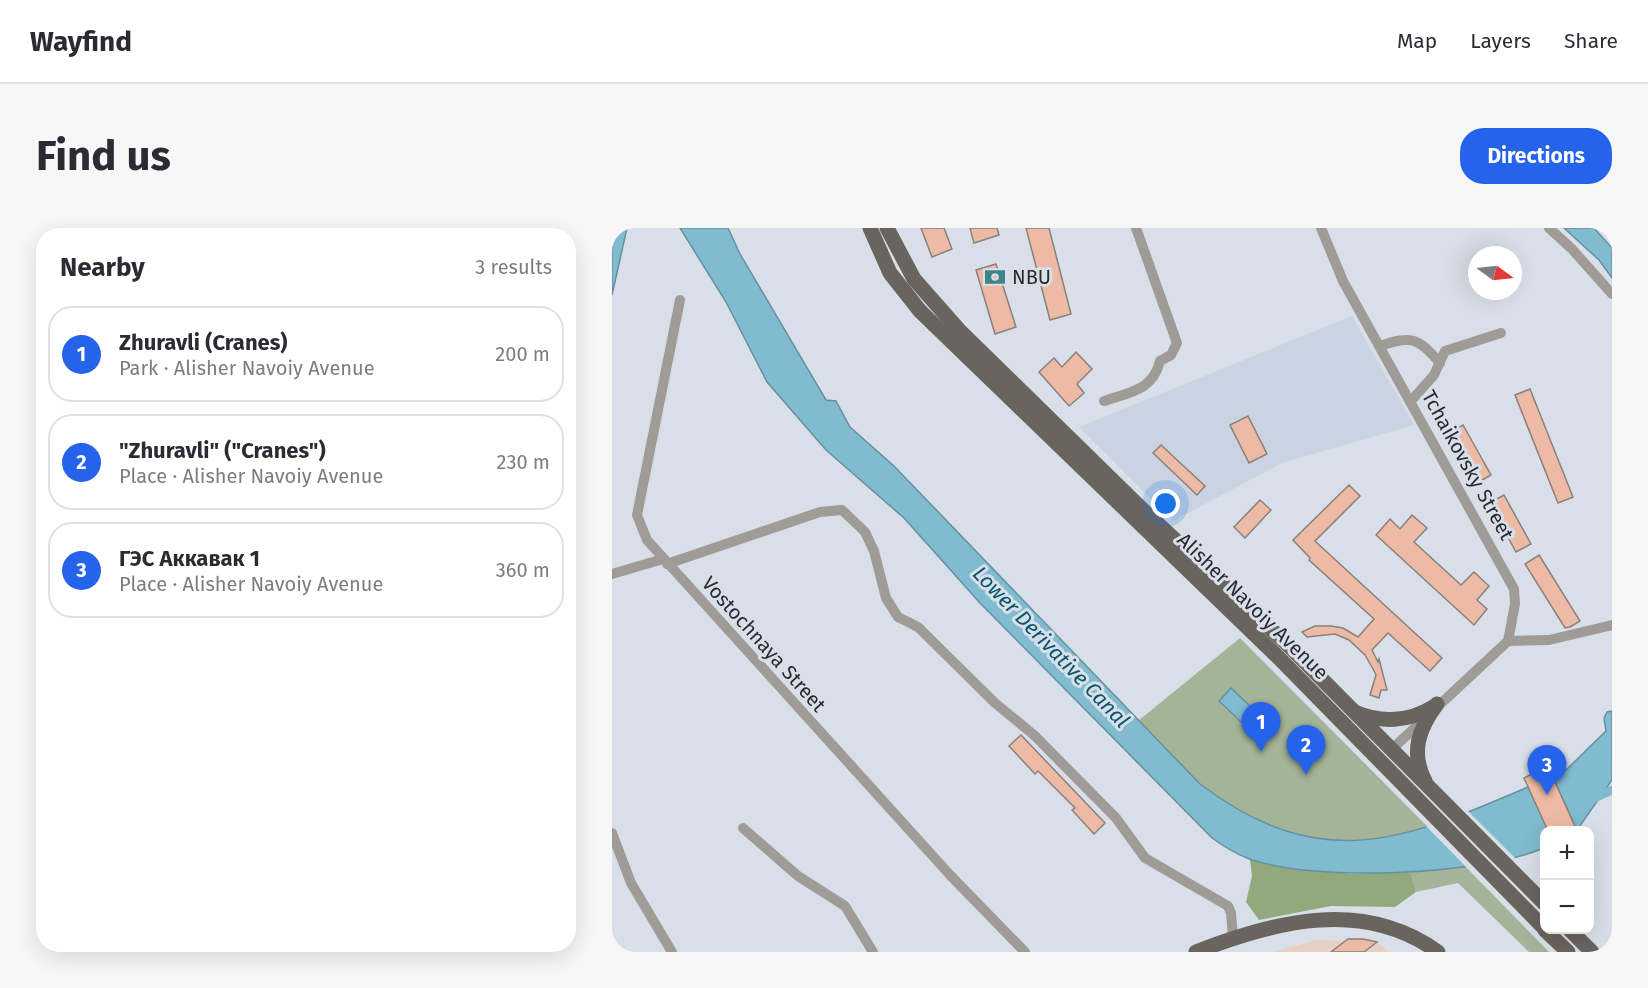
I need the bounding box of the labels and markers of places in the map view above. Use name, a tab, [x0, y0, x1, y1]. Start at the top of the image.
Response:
bank icon: NBU	[983, 265, 1007, 289]
place label: NBU	[1012, 265, 1051, 289]
pin: 1	[1242, 702, 1280, 752]
pin: 2	[1286, 726, 1326, 775]
pin: 3	[1528, 746, 1566, 795]

